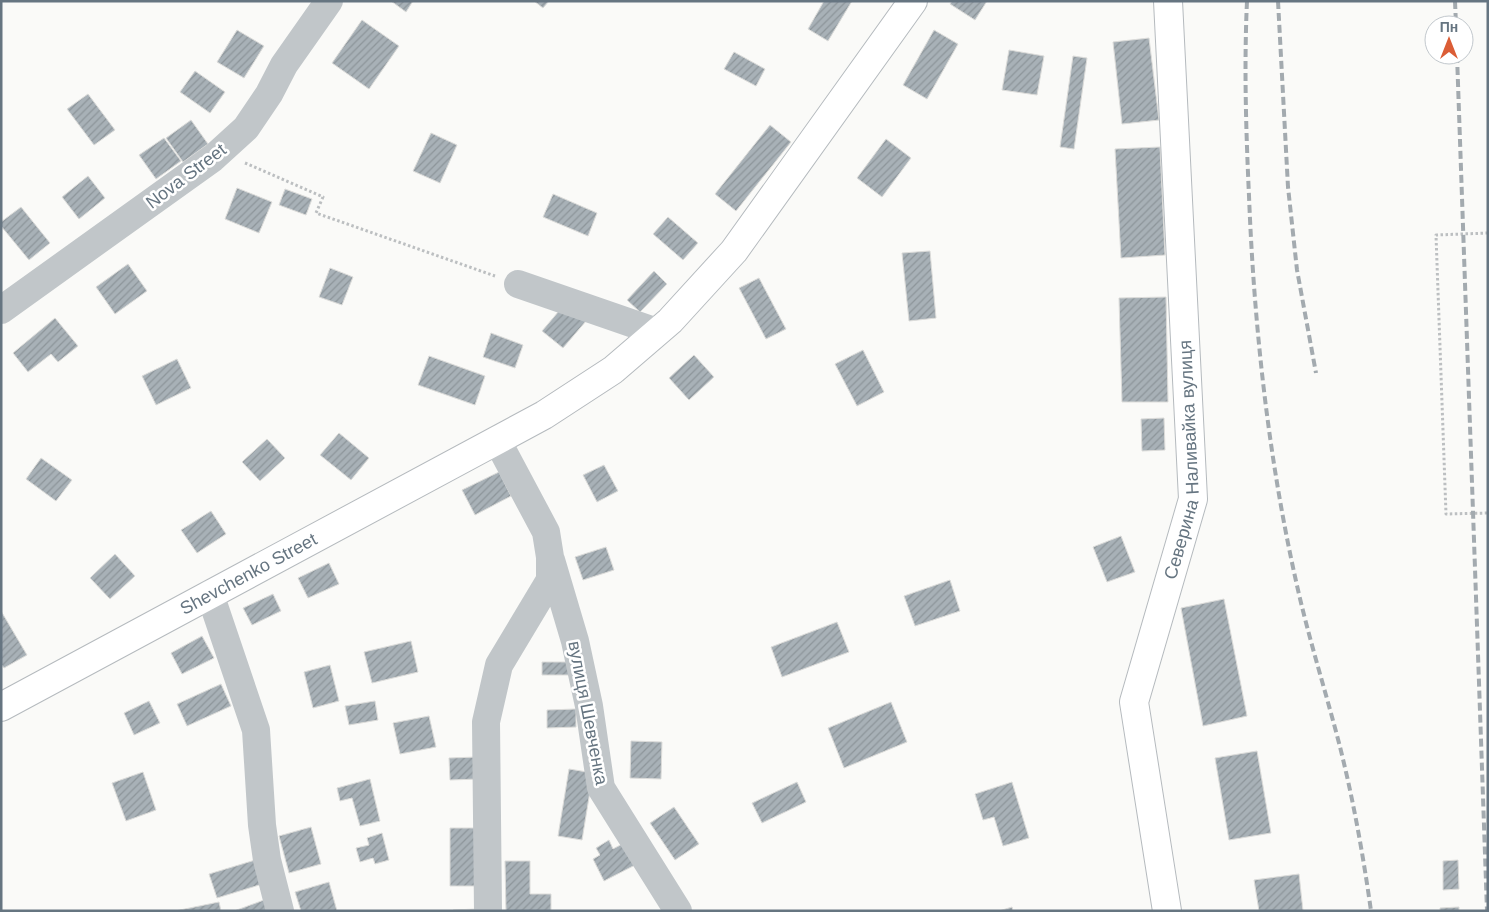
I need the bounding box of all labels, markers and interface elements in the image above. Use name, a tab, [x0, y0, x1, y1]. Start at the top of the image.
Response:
north arrow	[1424, 15, 1474, 65]
text: Пн	[1440, 19, 1458, 35]
street label: Nova Street	[142, 139, 230, 213]
street label: Северина Наливайка вулиця	[1160, 340, 1203, 582]
street label: Shevchenko Street	[177, 529, 320, 619]
street label: вулиця Шевченка	[564, 639, 612, 788]

